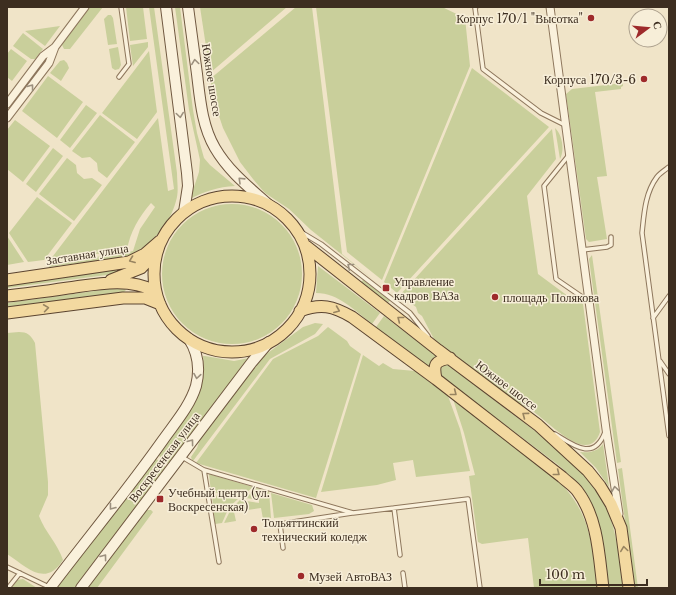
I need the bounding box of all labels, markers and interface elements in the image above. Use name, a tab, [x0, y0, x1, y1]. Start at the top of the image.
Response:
north arrow	[628, 8, 668, 48]
place label: Корпус 170/1 "Высотка"	[456, 11, 583, 26]
marker: Корпус 170/1 "Высотка"	[586, 13, 596, 23]
text: С	[650, 19, 665, 31]
street label: Южное шоссе	[199, 42, 225, 118]
one-way arrow	[191, 59, 200, 65]
place label: Корпуса 170/3-6	[544, 72, 636, 87]
marker: Корпуса 170/3-6	[639, 74, 649, 84]
one-way arrow	[26, 84, 33, 91]
one-way arrow	[175, 112, 184, 118]
one-way arrow	[238, 177, 246, 185]
street label: Заставная улица	[45, 240, 130, 268]
one-way arrow	[129, 255, 136, 263]
one-way arrow	[347, 264, 354, 271]
place label: Управление кадров ВАЗа	[394, 274, 460, 303]
marker: Управление кадров ВАЗа	[381, 283, 391, 293]
place label: площадь Полякова	[503, 290, 600, 305]
marker: площадь Полякова	[490, 292, 500, 302]
one-way arrow	[43, 304, 49, 313]
one-way arrow	[334, 305, 341, 313]
one-way arrow	[397, 317, 404, 324]
street label: Южное шоссе	[473, 357, 541, 413]
one-way arrow	[193, 373, 202, 379]
one-way arrow	[450, 388, 457, 395]
street label: Воскресенская улица	[125, 408, 203, 505]
one-way arrow	[523, 413, 530, 420]
one-way arrow	[186, 440, 193, 447]
one-way arrow	[552, 468, 559, 475]
place label: Учебный центр (ул. Воскресенская)	[168, 485, 270, 514]
one-way arrow	[611, 486, 620, 492]
marker: Учебный центр (ул. Воскресенская)	[155, 494, 165, 504]
one-way arrow	[110, 503, 117, 510]
place label: Тольяттинский технический коледж	[262, 515, 368, 544]
marker: Тольяттинский технический коледж	[249, 524, 259, 534]
one-way arrow	[620, 546, 629, 552]
one-way arrow	[99, 554, 107, 561]
scale bar	[540, 561, 647, 587]
text: 100 m	[546, 567, 585, 582]
place label: Музей АвтоВАЗ	[309, 569, 392, 584]
marker: Музей АвтоВАЗ	[296, 571, 306, 581]

